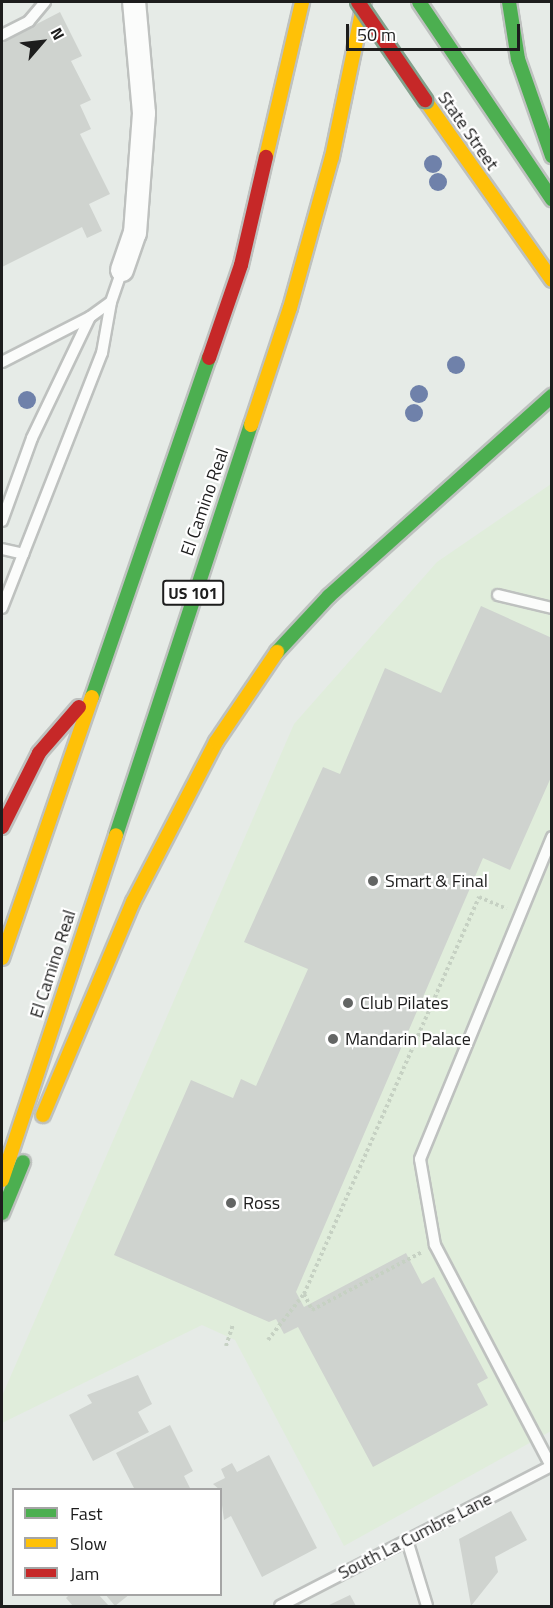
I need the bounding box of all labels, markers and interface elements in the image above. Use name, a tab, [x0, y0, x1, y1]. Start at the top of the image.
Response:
north arrow	[12, 12, 72, 72]
scale bar	[349, 12, 523, 50]
text: 50 m	[357, 21, 396, 48]
text: N	[45, 23, 71, 44]
street label: State Street	[433, 88, 503, 174]
street label: El Camino Real	[177, 445, 233, 559]
road number: US 101	[162, 580, 224, 606]
place label: Smart & Final	[385, 870, 488, 892]
marker: Smart & Final	[366, 874, 380, 888]
street label: El Camino Real	[25, 907, 81, 1021]
place label: Club Pilates	[360, 992, 449, 1014]
marker: Club Pilates	[341, 996, 355, 1010]
place label: Mandarin Palace	[345, 1028, 471, 1050]
marker: Mandarin Palace	[326, 1032, 340, 1046]
place label: Ross	[243, 1192, 280, 1214]
marker: Ross	[224, 1196, 238, 1210]
legend	[12, 1488, 222, 1596]
street label: South La Cumbre Lane	[335, 1488, 495, 1584]
text: Fast	[70, 1500, 103, 1527]
text: Slow	[70, 1530, 107, 1557]
text: Jam	[70, 1560, 99, 1587]

